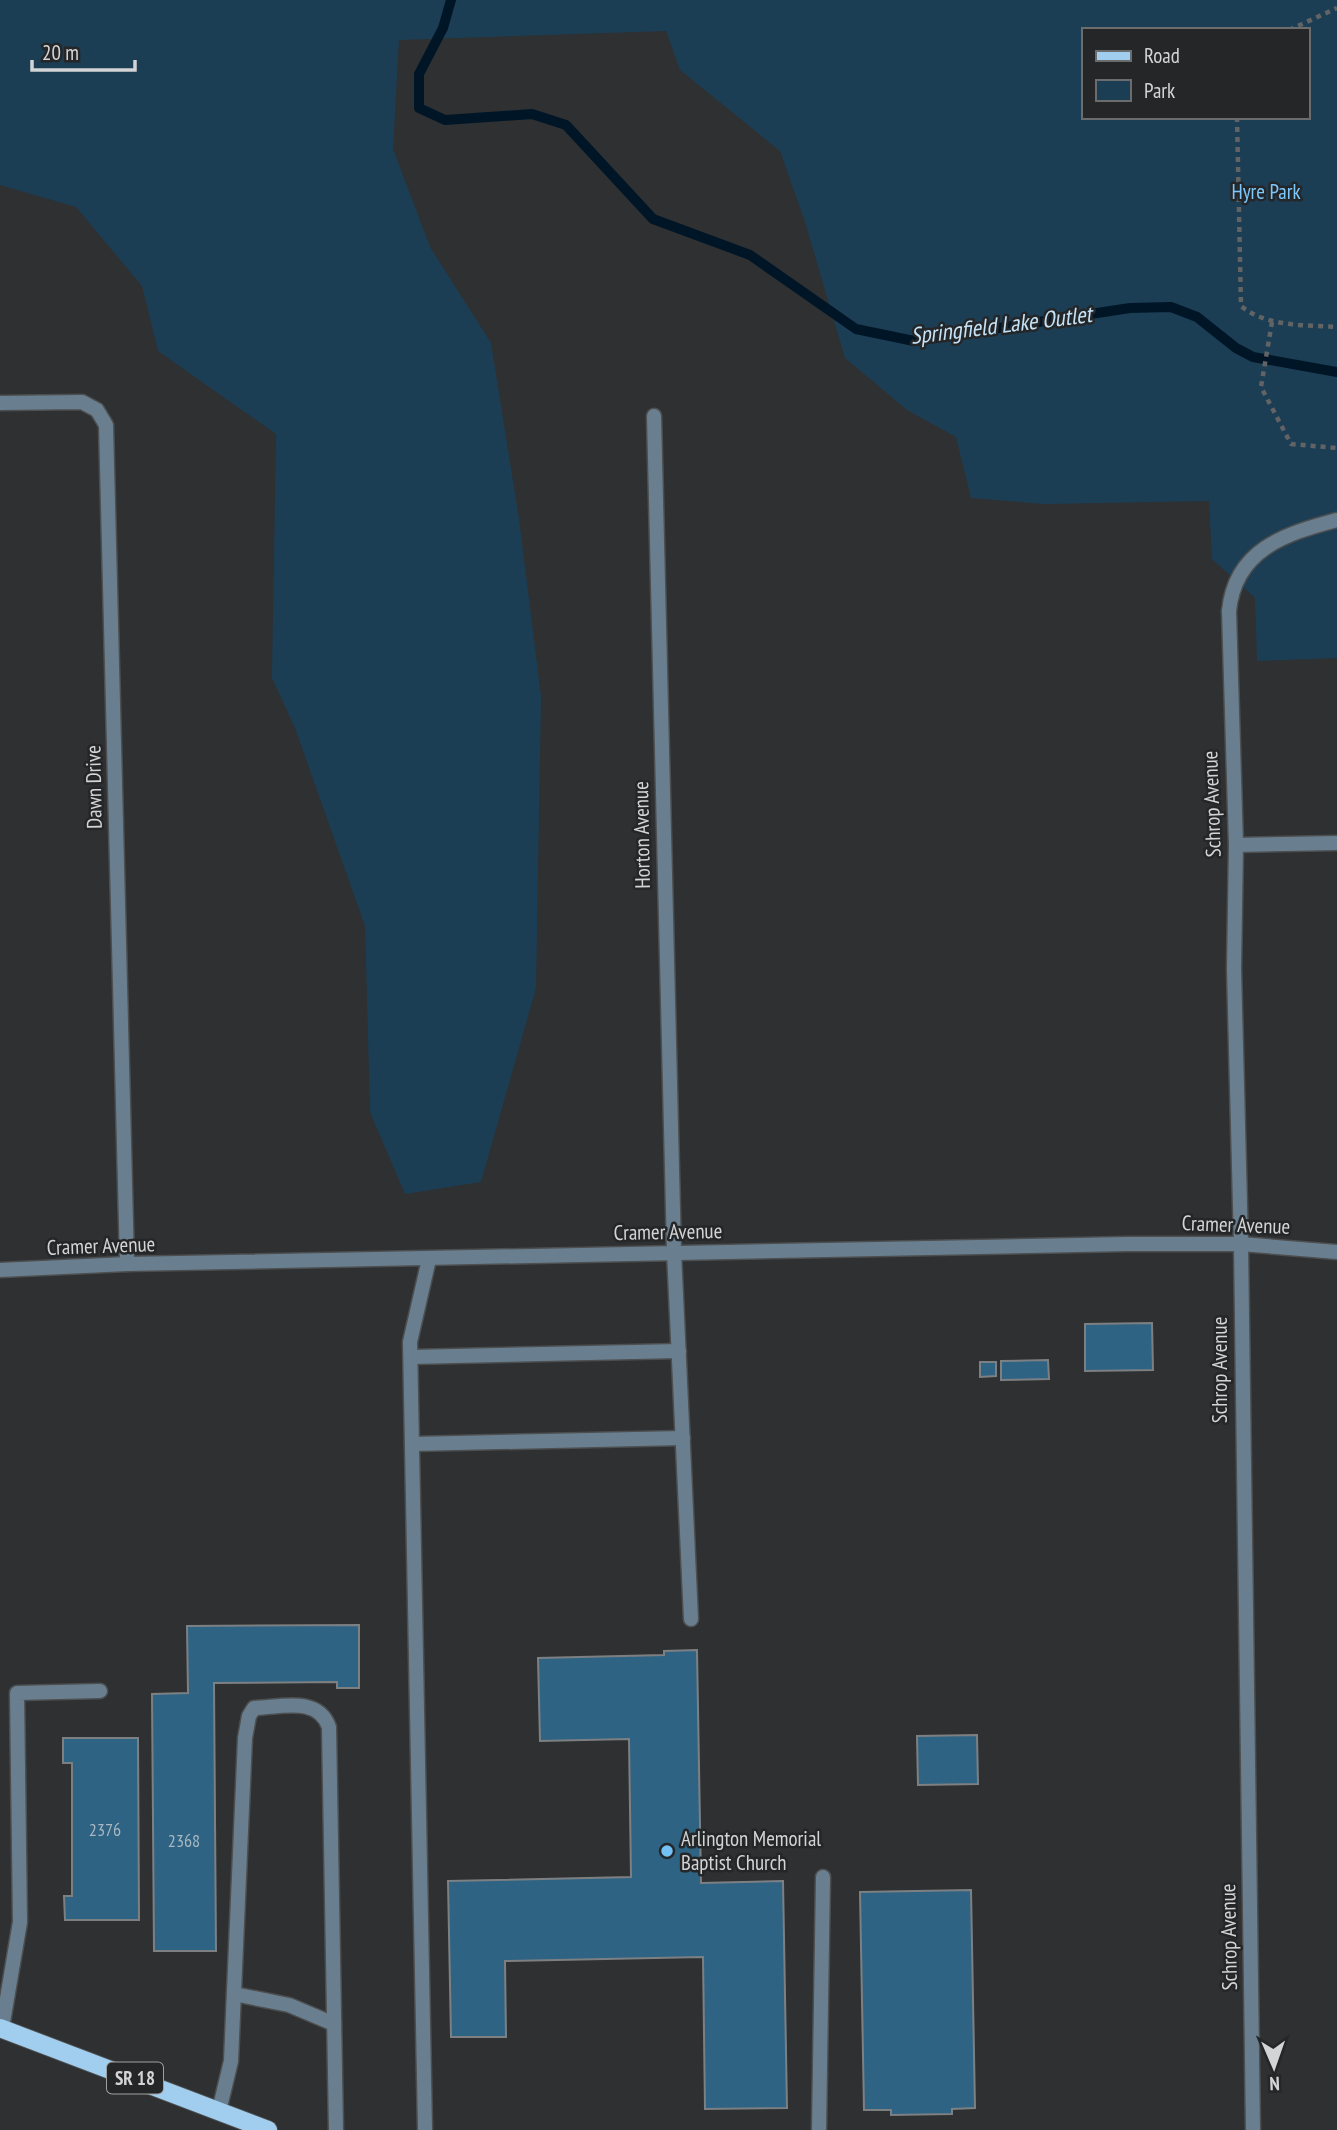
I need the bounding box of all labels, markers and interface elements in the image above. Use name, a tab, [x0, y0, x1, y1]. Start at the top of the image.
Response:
scale bar	[32, 28, 135, 72]
legend	[1082, 28, 1309, 119]
text: 20 m	[42, 39, 79, 66]
text: Road	[1144, 42, 1180, 69]
text: Park	[1144, 77, 1175, 104]
park label: Hyre Park	[1231, 178, 1301, 205]
water label: Springfield Lake Outlet	[909, 299, 1096, 350]
street label: Dawn Drive	[79, 745, 108, 829]
street label: Schrop Avenue	[1196, 750, 1227, 858]
street label: Horton Avenue	[627, 781, 656, 889]
street label: Cramer Avenue	[1181, 1209, 1291, 1240]
street label: Cramer Avenue	[613, 1217, 723, 1246]
street label: Cramer Avenue	[46, 1230, 156, 1261]
street label: Schrop Avenue	[1206, 1317, 1233, 1423]
house number: 2376	[89, 1818, 121, 1841]
place label: Arlington Memorial Baptist Church	[681, 1825, 821, 1876]
house number: 2368	[168, 1829, 200, 1852]
marker: Arlington Memorial Baptist Church	[659, 1843, 675, 1859]
street label: Schrop Avenue	[1214, 1883, 1243, 1991]
north arrow	[1239, 2032, 1309, 2102]
road number: SR 18	[107, 2062, 163, 2094]
text: N	[1269, 2072, 1280, 2096]

